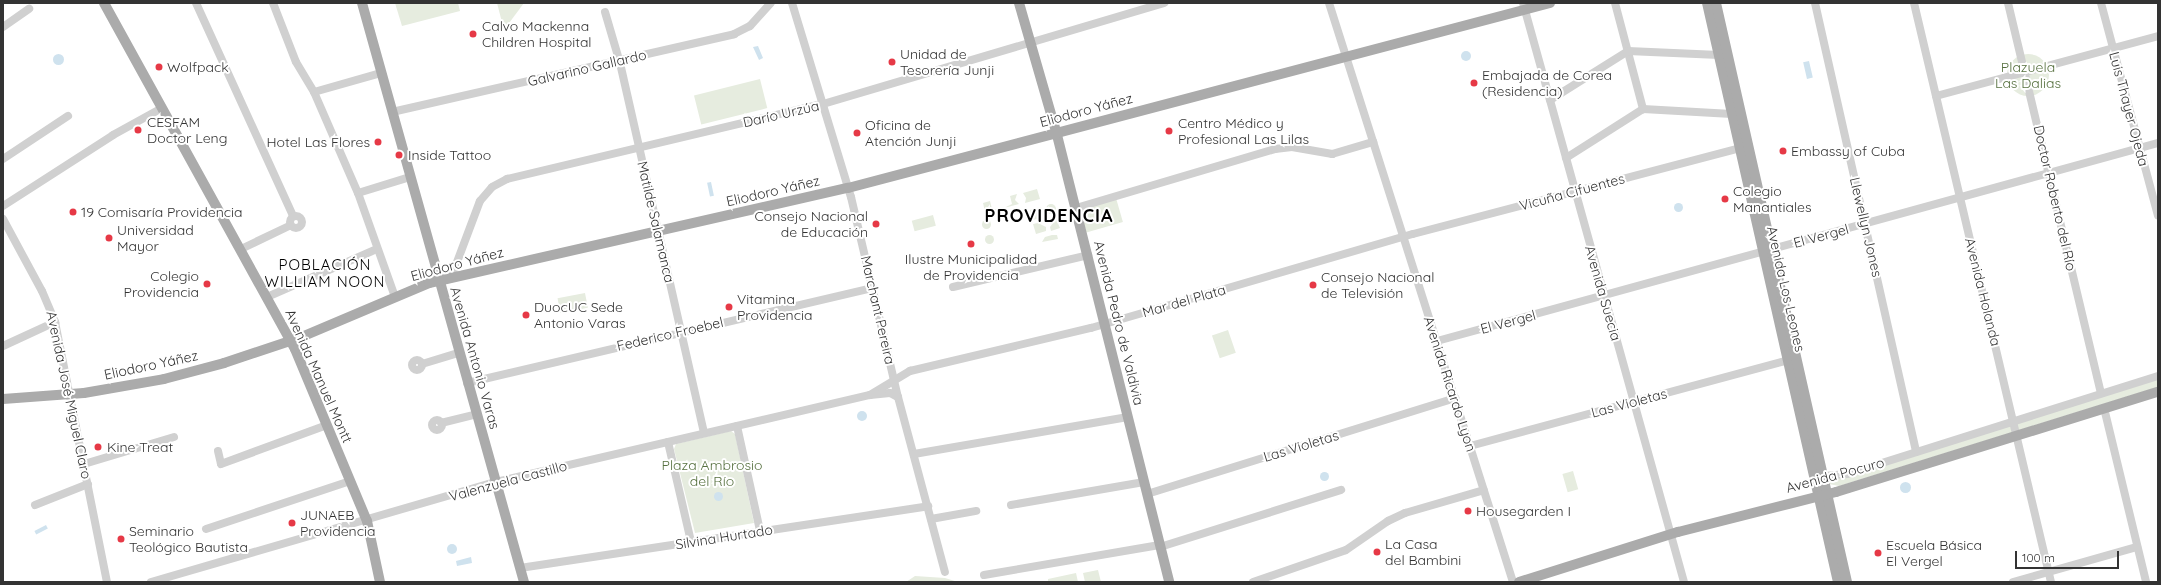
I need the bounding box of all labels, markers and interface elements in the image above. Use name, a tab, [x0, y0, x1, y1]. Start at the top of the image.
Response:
place label: Calvo Mackenna Children Hospital	[482, 18, 592, 50]
marker: Calvo Mackenna Children Hospital	[467, 28, 479, 40]
street label: Galvarino Gallardo	[526, 46, 648, 90]
place label: Unidad de Tesorería Junji	[900, 46, 994, 78]
street label: Luis Thayer Ojeda	[2106, 50, 2152, 168]
marker: Unidad de Tesorería Junji	[887, 57, 897, 67]
place label: Wolfpack	[167, 59, 229, 75]
park label: Plazuela Las Dalias	[1995, 59, 2061, 92]
marker: Wolfpack	[154, 62, 164, 72]
place label: Embajada de Corea (Residencia)	[1482, 67, 1612, 100]
marker: Embajada de Corea (Residencia)	[1469, 78, 1479, 88]
street label: Eliodoro Yáñez	[1038, 90, 1134, 130]
street label: Darío Urzúa	[741, 97, 821, 131]
place label: CESFAM Doctor Leng	[147, 114, 227, 146]
place label: Centro Médico y Profesional Las Lilas	[1178, 115, 1309, 148]
place label: Oficina de Atención Junji	[865, 117, 956, 150]
marker: CESFAM Doctor Leng	[132, 124, 144, 136]
street label: Doctor Roberto del Río	[2030, 124, 2080, 272]
marker: Centro Médico y Profesional Las Lilas	[1163, 125, 1175, 137]
marker: Oficina de Atención Junji	[852, 128, 862, 138]
place label: Hotel Las Flores	[266, 134, 370, 150]
marker: Hotel Las Flores	[373, 137, 383, 147]
place label: Embassy of Cuba	[1791, 143, 1905, 159]
marker: Embassy of Cuba	[1778, 146, 1788, 156]
place label: Inside Tattoo	[408, 147, 491, 163]
marker: Inside Tattoo	[393, 149, 405, 161]
street label: Matilde Salamanca	[634, 160, 678, 284]
street label: Vicuña Cifuentes	[1518, 170, 1626, 214]
street label: Eliodoro Yáñez	[725, 172, 821, 210]
street label: Llewellyn Jones	[1846, 175, 1886, 279]
place label: Colegio Manantiales	[1733, 183, 1812, 216]
marker: Colegio Manantiales	[1720, 194, 1730, 204]
place label: 19 Comisaría Providencia	[81, 204, 242, 220]
district label: PROVIDENCIA	[985, 205, 1113, 227]
marker: 19 Comisaría Providencia	[68, 207, 78, 217]
place label: Consejo Nacional de Educación	[755, 208, 868, 240]
marker: Consejo Nacional de Educación	[871, 219, 881, 229]
street label: El Vergel	[1791, 221, 1851, 251]
place label: Universidad Mayor	[117, 222, 194, 254]
street label: Avenida Los Leones	[1763, 225, 1809, 353]
marker: Universidad Mayor	[104, 233, 114, 243]
street label: Avenida Holanda	[1961, 236, 2005, 348]
marker: Ilustre Municipalidad de Providencia	[966, 239, 976, 249]
street label: Avenida Pedro de Valdivia	[1090, 239, 1148, 407]
street label: Avenida Suecia	[1581, 243, 1625, 343]
street label: Eliodoro Yáñez	[409, 244, 505, 284]
place label: Ilustre Municipalidad de Providencia	[905, 251, 1037, 284]
street label: Marchant Pereira	[857, 254, 899, 366]
district label: POBLACIÓN WILLIAM NOON	[265, 255, 385, 290]
place label: Colegio Providencia	[124, 268, 199, 300]
place label: Consejo Nacional de Televisión	[1321, 269, 1434, 302]
marker: Colegio Providencia	[202, 279, 212, 289]
marker: Consejo Nacional de Televisión	[1308, 280, 1318, 290]
street label: Mar del Plata	[1140, 281, 1228, 321]
street label: Avenida Antonio Varas	[447, 285, 503, 431]
place label: Vitamina Providencia	[737, 291, 812, 324]
place label: DuocUC Sede Antonio Varas	[534, 299, 626, 332]
marker: Vitamina Providencia	[724, 302, 734, 312]
street label: Avenida Manuel Montt	[282, 307, 356, 445]
street label: El Vergel	[1478, 307, 1538, 337]
street label: Avenida José Miguel Claro	[43, 310, 95, 480]
marker: DuocUC Sede Antonio Varas	[521, 310, 531, 320]
street label: Federico Froebel	[615, 314, 725, 354]
street label: Avenida Ricardo Lyon	[1420, 314, 1480, 454]
street label: Eliodoro Yáñez	[103, 347, 199, 383]
street label: Las Violetas	[1589, 385, 1669, 421]
street label: Las Violetas	[1261, 427, 1341, 465]
place label: Kine Treat	[107, 439, 173, 455]
marker: Kine Treat	[92, 441, 104, 453]
street label: Avenida Pocuro	[1784, 454, 1886, 496]
street label: Valenzuela Castillo	[447, 457, 569, 505]
park label: Plaza Ambrosio del Río	[662, 457, 762, 490]
place label: Housegarden I	[1476, 503, 1571, 519]
marker: Housegarden I	[1463, 506, 1473, 516]
place label: JUNAEB Providencia	[300, 507, 375, 540]
marker: JUNAEB Providencia	[287, 518, 297, 528]
street label: Silvina Hurtado	[674, 521, 774, 553]
place label: Seminario Teológico Bautista	[129, 523, 248, 556]
marker: Seminario Teológico Bautista	[116, 534, 126, 544]
place label: La Casa del Bambini	[1385, 536, 1461, 568]
place label: Escuela Básica El Vergel	[1886, 537, 1982, 570]
scale bar	[2017, 543, 2121, 569]
marker: La Casa del Bambini	[1372, 547, 1382, 557]
marker: Escuela Básica El Vergel	[1873, 548, 1883, 558]
text: 100 m	[2022, 550, 2055, 565]

